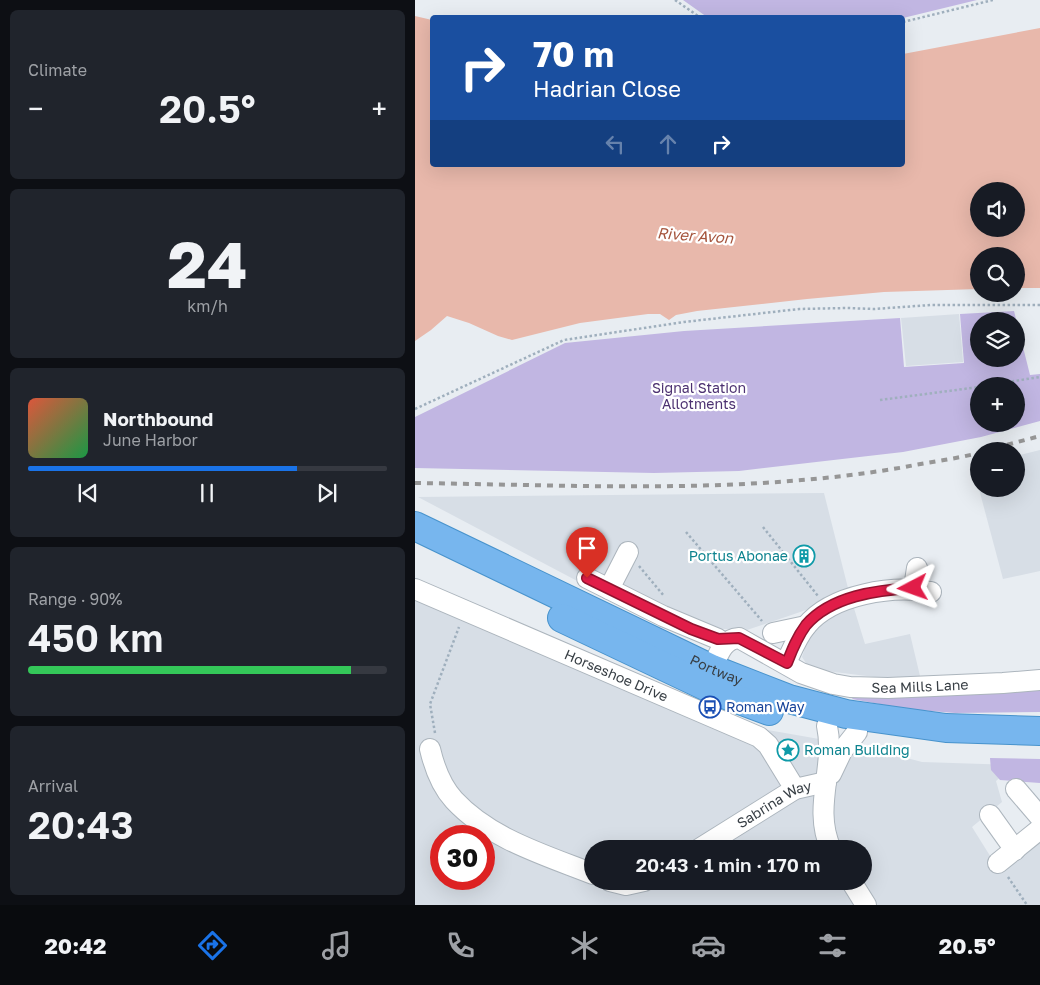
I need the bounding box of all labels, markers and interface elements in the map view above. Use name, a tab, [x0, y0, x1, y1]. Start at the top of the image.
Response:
text: 70 m	[533, 33, 614, 75]
icon: right	[450, 35, 515, 100]
text: Climate	[28, 60, 87, 80]
text: Hadrian Close	[533, 75, 681, 102]
text: 20.5°	[159, 86, 256, 131]
text: −	[28, 92, 43, 125]
text: +	[372, 92, 387, 125]
icon: left	[601, 130, 629, 158]
icon: ahead	[654, 130, 682, 158]
icon: right	[707, 130, 735, 158]
map controls	[970, 182, 1025, 497]
button: sound	[970, 182, 1025, 237]
water label: River Avon	[656, 223, 734, 247]
text: 24	[167, 224, 248, 302]
button: search	[970, 247, 1025, 302]
text: km/h	[187, 296, 228, 316]
button: layers	[970, 312, 1025, 367]
button: +	[970, 377, 1025, 432]
park label: Signal Station Allotments	[652, 379, 746, 412]
text: Northbound	[103, 407, 213, 430]
text: June Harbor	[103, 430, 198, 450]
button: −	[970, 442, 1025, 497]
icon: previous	[74, 479, 102, 507]
icon: pause	[193, 479, 221, 507]
icon: next	[313, 479, 341, 507]
pin	[566, 527, 608, 578]
icon: arrive	[573, 534, 601, 562]
building icon: Portus Abonae	[792, 544, 816, 568]
place label: Portus Abonae	[689, 547, 788, 564]
position arrow	[886, 561, 938, 613]
text: Range · 90%	[28, 589, 123, 609]
text: 450 km	[28, 615, 164, 660]
street label: Horseshoe Drive	[562, 645, 671, 705]
street label: Portway	[687, 651, 745, 688]
street label: Sea Mills Lane	[871, 676, 969, 696]
bus stop icon: Roman Way	[698, 695, 722, 719]
place label: Roman Way	[726, 698, 805, 715]
place icon: Roman Building	[776, 738, 800, 762]
place label: Roman Building	[804, 741, 910, 758]
text: Arrival	[28, 776, 78, 796]
street label: Sabrina Way	[734, 777, 813, 831]
text: 20:43	[28, 802, 134, 847]
speed limit sign: 30	[430, 825, 495, 890]
text: 20:43 · 1 min · 170 m	[636, 853, 820, 876]
icon: directions	[195, 928, 230, 963]
icon: music	[319, 928, 354, 963]
icon: phone	[443, 928, 478, 963]
icon: climate	[567, 928, 602, 963]
icon: car	[691, 928, 726, 963]
icon: filters	[815, 928, 850, 963]
text: 20:42	[44, 932, 106, 959]
text: 20.5°	[939, 932, 996, 959]

